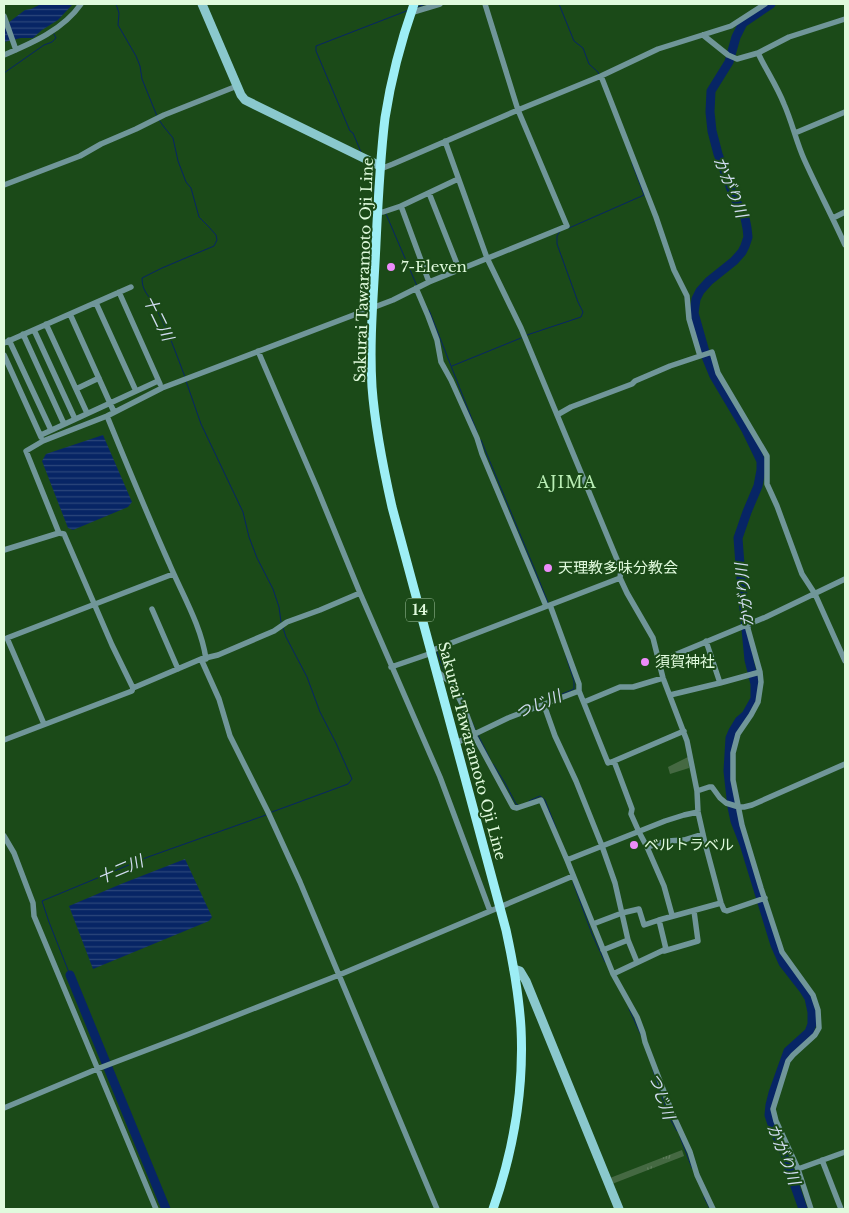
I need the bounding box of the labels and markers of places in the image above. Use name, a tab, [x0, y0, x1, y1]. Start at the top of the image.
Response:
place label: 7-Eleven	[401, 257, 467, 276]
marker: 7-Eleven	[385, 261, 397, 273]
place label: 天理教多味分教会	[558, 558, 678, 577]
marker: 天理教多味分教会	[542, 562, 554, 574]
place label: 須賀神社	[655, 652, 715, 671]
marker: 須賀神社	[639, 656, 651, 668]
place label: ベルトラベル	[644, 835, 734, 854]
marker: ベルトラベル	[628, 839, 640, 851]

